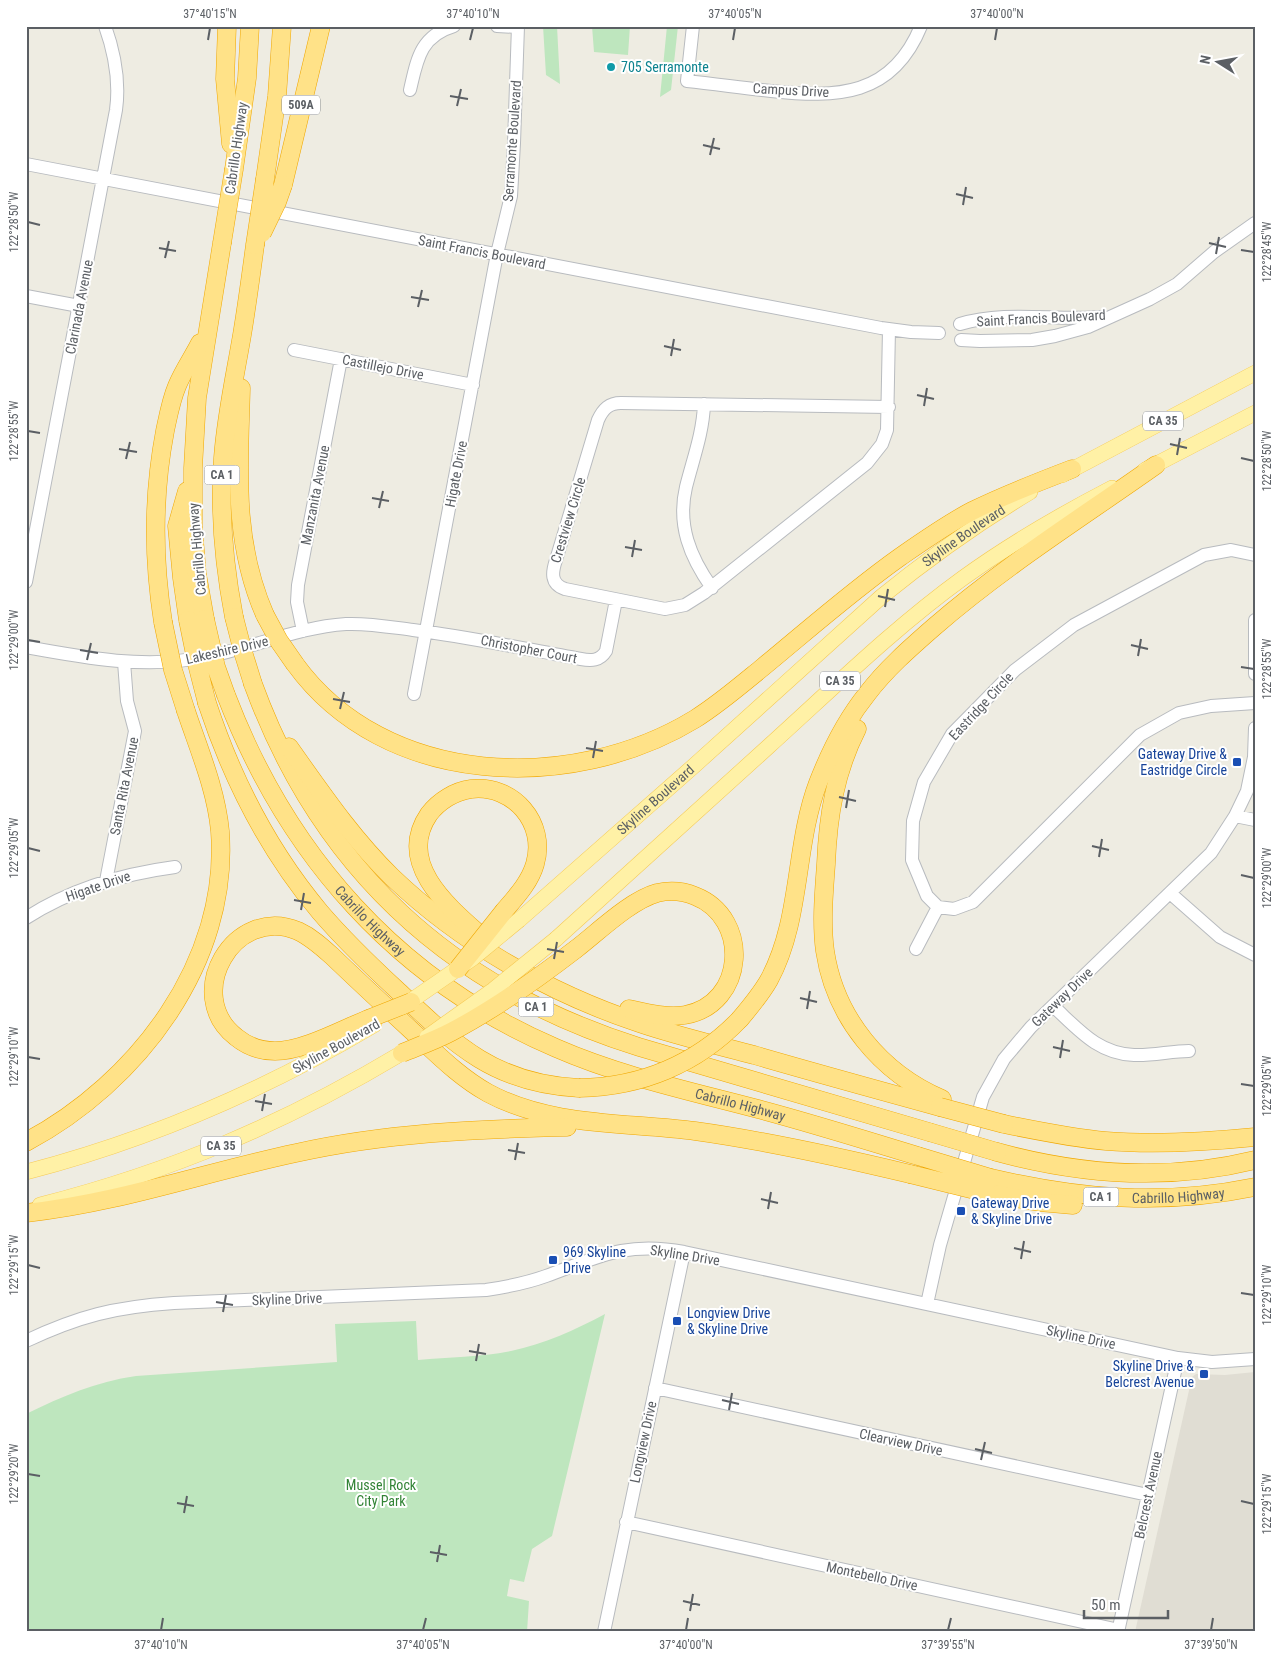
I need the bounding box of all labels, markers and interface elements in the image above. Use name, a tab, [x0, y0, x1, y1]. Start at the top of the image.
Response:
text: 37°40'15"N	[183, 7, 237, 21]
text: 37°40'10"N	[446, 7, 500, 21]
text: 37°40'05"N	[708, 7, 762, 21]
text: 37°40'00"N	[970, 7, 1024, 21]
north arrow	[1194, 38, 1244, 88]
text: N	[1197, 54, 1214, 65]
place label: 705 Serramonte	[621, 59, 709, 75]
marker: 705 Serramonte	[605, 61, 617, 73]
street label: Serramonte Boulevard	[500, 80, 524, 202]
street label: Campus Drive	[752, 80, 830, 100]
road number: 509A	[282, 96, 320, 114]
street label: Cabrillo Highway	[222, 101, 250, 195]
text: 122°28'50"W	[7, 191, 21, 253]
text: 122°28'45"W	[1260, 221, 1274, 283]
street label: Saint Francis Boulevard	[417, 232, 547, 272]
street label: Clarinada Avenue	[62, 258, 96, 356]
street label: Saint Francis Boulevard	[976, 307, 1106, 329]
street label: Castillejo Drive	[341, 351, 426, 383]
text: 122°28'55"W	[7, 400, 21, 462]
road number: CA 35	[1143, 412, 1183, 431]
text: 122°28'50"W	[1260, 430, 1274, 492]
street label: Higate Drive	[442, 439, 470, 509]
street label: Manzanita Avenue	[297, 443, 333, 546]
road number: CA 1	[204, 466, 240, 484]
street label: Crestview Circle	[547, 475, 589, 565]
street label: Skyline Boulevard	[919, 501, 1008, 570]
street label: Cabrillo Highway	[185, 502, 209, 596]
text: 122°29'00"W	[7, 609, 21, 671]
street label: Christopher Court	[479, 632, 579, 666]
street label: Lakeshire Drive	[184, 633, 270, 667]
text: 122°28'55"W	[1260, 638, 1274, 700]
street label: Eastridge Circle	[946, 668, 1017, 743]
road number: CA 35	[820, 671, 860, 690]
street label: Santa Rita Avenue	[107, 735, 141, 837]
place label: Gateway Drive & Eastridge Circle	[1138, 746, 1227, 778]
marker: Gateway Drive & Eastridge Circle	[1231, 756, 1243, 768]
street label: Skyline Boulevard	[614, 761, 697, 838]
text: 122°29'05"W	[7, 817, 21, 879]
text: 122°29'00"W	[1260, 847, 1274, 909]
street label: Higate Drive	[64, 867, 133, 905]
street label: Cabrillo Highway	[332, 882, 409, 959]
street label: Gateway Drive	[1028, 964, 1096, 1030]
road number: CA 1	[518, 998, 554, 1016]
street label: Skyline Boulevard	[290, 1015, 382, 1077]
text: 122°29'10"W	[7, 1026, 21, 1088]
text: 122°29'05"W	[1260, 1055, 1274, 1117]
street label: Cabrillo Highway	[693, 1085, 787, 1124]
road number: CA 35	[201, 1136, 241, 1156]
street label: Cabrillo Highway	[1132, 1184, 1226, 1206]
road number: CA 1	[1084, 1188, 1118, 1206]
place label: Gateway Drive & Skyline Drive	[971, 1195, 1053, 1227]
marker: Gateway Drive & Skyline Drive	[955, 1205, 967, 1217]
text: 122°29'15"W	[7, 1234, 21, 1296]
street label: Skyline Drive	[649, 1242, 721, 1268]
place label: 969 Skyline Drive	[563, 1244, 627, 1276]
marker: 969 Skyline Drive	[547, 1254, 559, 1266]
text: 122°29'10"W	[1260, 1264, 1274, 1326]
street label: Skyline Drive	[252, 1290, 323, 1308]
place label: Longview Drive & Skyline Drive	[687, 1305, 771, 1337]
marker: Longview Drive & Skyline Drive	[671, 1315, 683, 1327]
street label: Skyline Drive	[1045, 1322, 1117, 1352]
place label: Skyline Drive & Belcrest Avenue	[1105, 1358, 1194, 1390]
marker: Skyline Drive & Belcrest Avenue	[1198, 1368, 1210, 1380]
street label: Longview Drive	[627, 1399, 660, 1484]
street label: Clearview Drive	[858, 1425, 945, 1459]
text: 122°29'20"W	[7, 1443, 21, 1505]
street label: Belcrest Avenue	[1131, 1450, 1165, 1540]
text: 122°29'15"W	[1260, 1473, 1274, 1535]
park label: Mussel Rock City Park	[346, 1477, 417, 1509]
street label: Montebello Drive	[825, 1558, 920, 1594]
scale bar	[1084, 1588, 1167, 1620]
text: 50 m	[1091, 1596, 1121, 1614]
text: 37°40'10"N	[134, 1638, 188, 1652]
text: 37°40'05"N	[396, 1638, 450, 1652]
text: 37°40'00"N	[659, 1638, 713, 1652]
text: 37°39'55"N	[921, 1638, 975, 1652]
text: 37°39'50"N	[1184, 1638, 1238, 1652]

